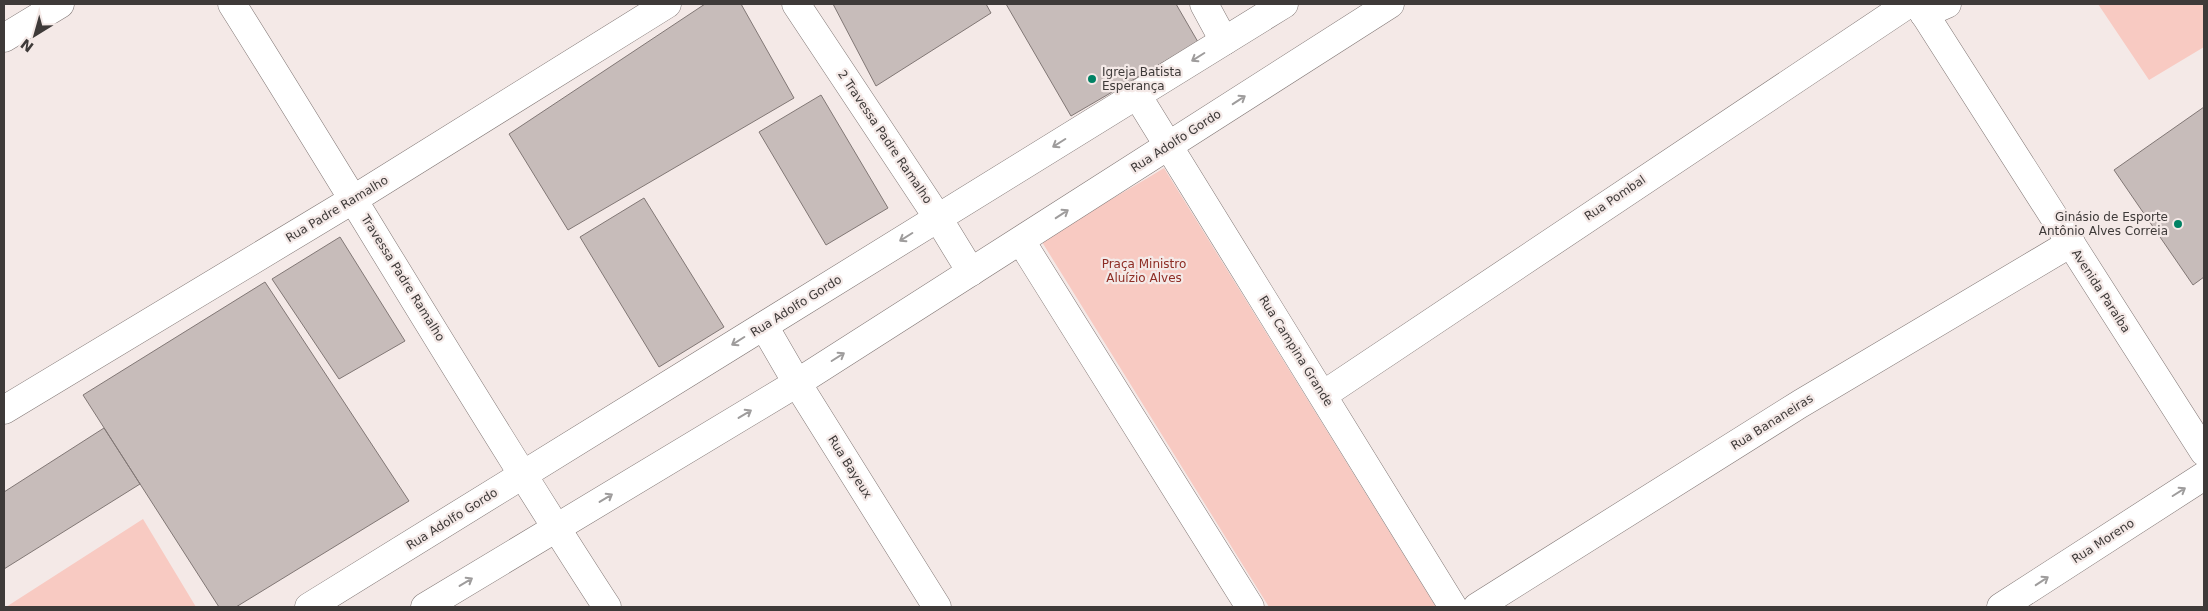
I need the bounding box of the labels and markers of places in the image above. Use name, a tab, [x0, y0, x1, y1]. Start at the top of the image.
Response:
place label: Igreja Batista Esperança	[1102, 65, 1182, 93]
marker: Igreja Batista Esperança	[1086, 73, 1098, 85]
place label: Ginásio de Esporte Antônio Alves Correia	[2039, 210, 2168, 238]
marker: Ginásio de Esporte Antônio Alves Correia	[2172, 218, 2184, 230]

